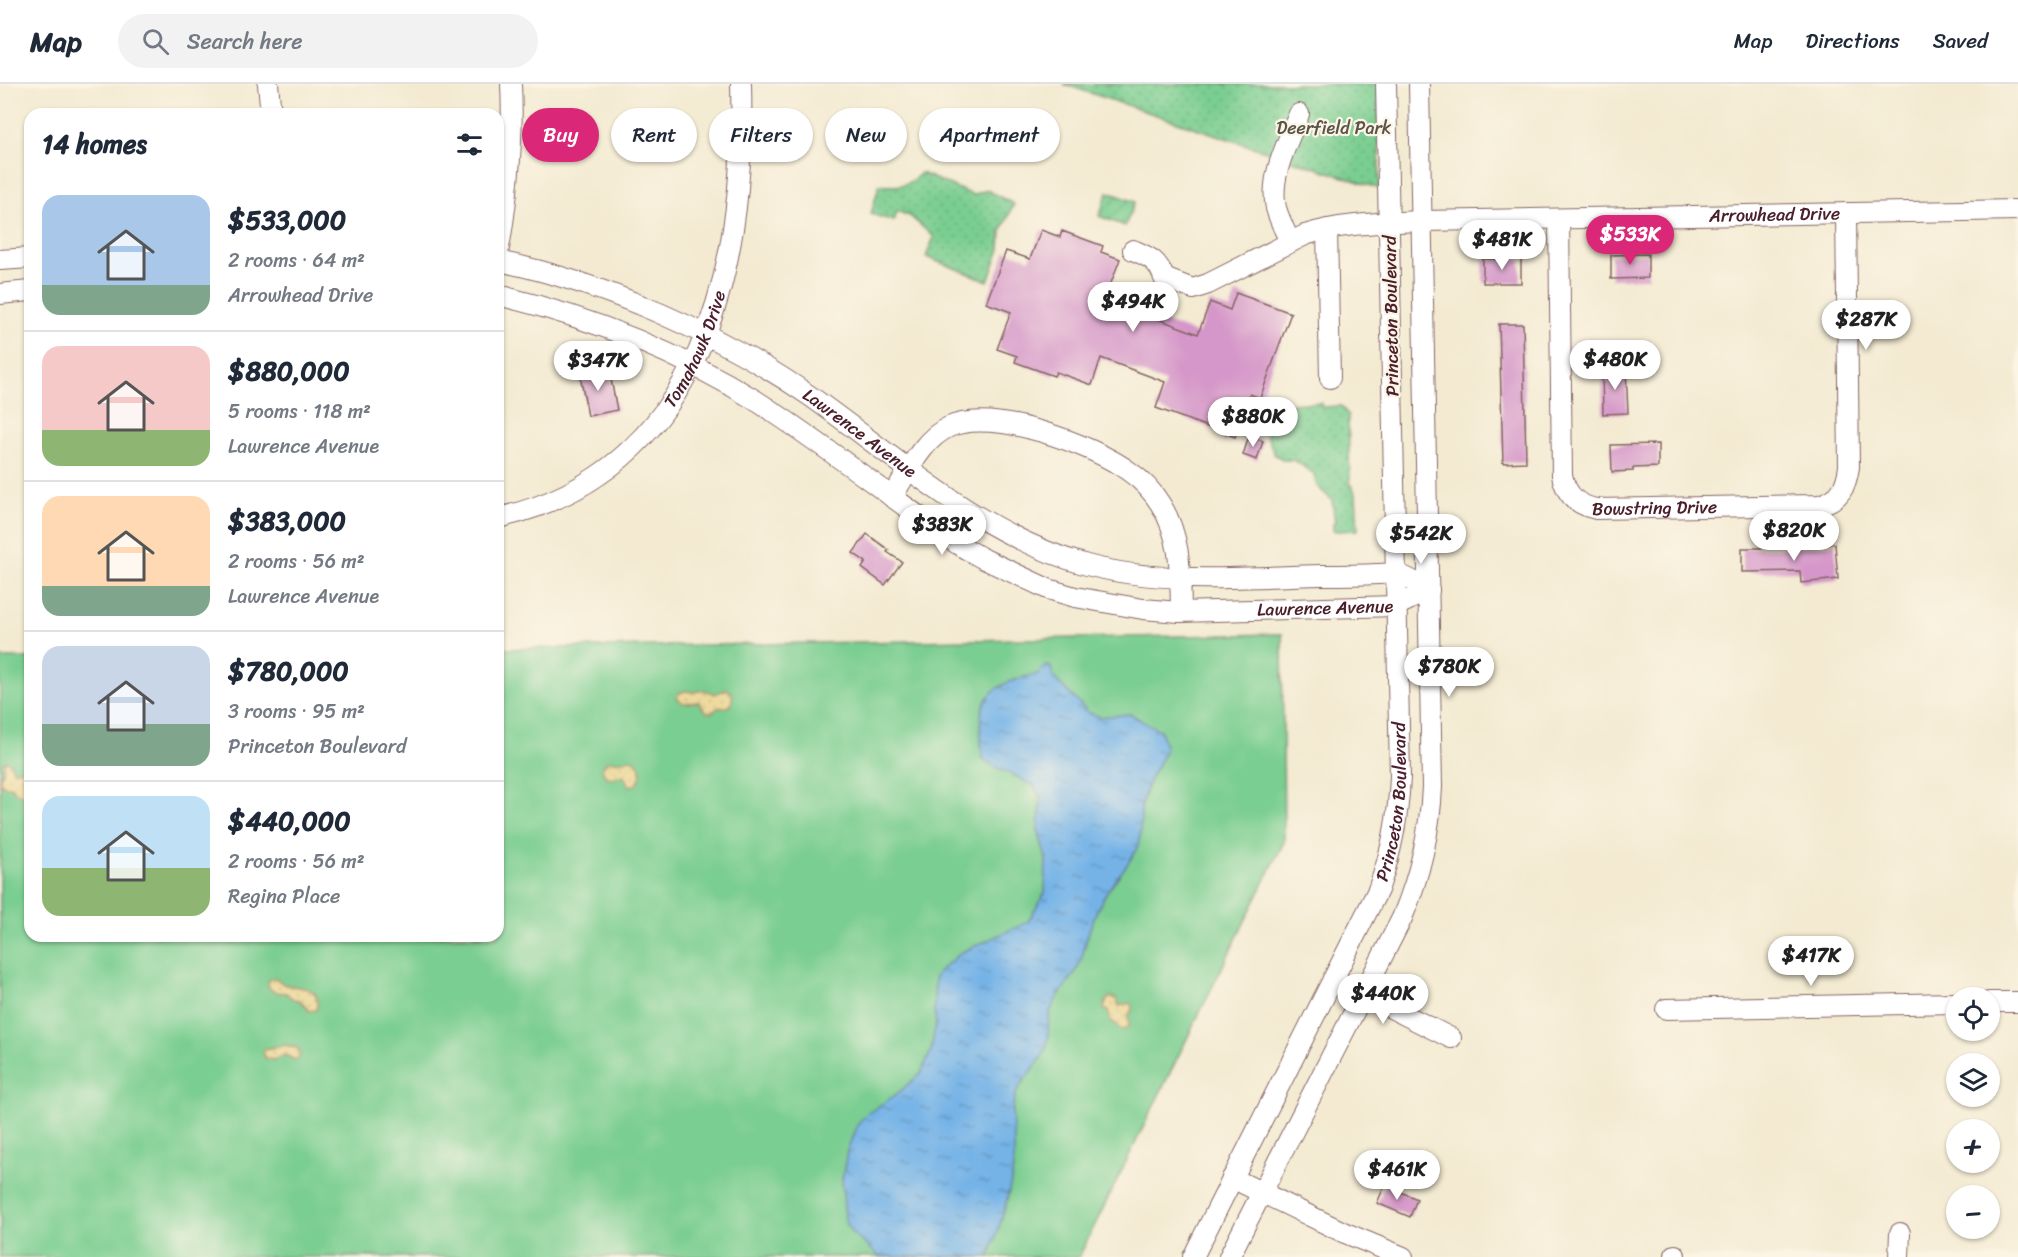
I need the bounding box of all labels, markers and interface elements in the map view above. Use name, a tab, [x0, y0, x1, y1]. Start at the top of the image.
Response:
search box	[118, 14, 538, 68]
text: Map	[30, 17, 82, 66]
text: Search here	[187, 22, 303, 61]
text: Map	[1734, 22, 1772, 60]
text: Directions	[1805, 22, 1900, 60]
text: Saved	[1933, 22, 1988, 60]
icon: search	[139, 25, 172, 58]
chip: Buy	[522, 108, 599, 162]
chip: Rent	[611, 108, 697, 162]
chip: Filters	[709, 108, 813, 162]
chip: New	[825, 108, 907, 162]
chip: Apartment	[919, 108, 1060, 162]
park label: Deerfield Park	[1277, 112, 1392, 144]
text: 14 homes	[42, 121, 147, 167]
icon: filters	[453, 128, 486, 161]
text: $533,000	[228, 197, 346, 243]
street label: Arrowhead Drive	[1708, 197, 1840, 232]
pin: $533K	[1588, 215, 1672, 266]
text: $533K	[1600, 217, 1660, 252]
icon: home	[90, 219, 162, 291]
pin: $481K	[1460, 220, 1544, 271]
text: $481K	[1473, 222, 1531, 257]
street label: Princeton Boulevard	[1374, 234, 1408, 397]
text: 2 rooms · 64 m²	[228, 243, 365, 278]
text: Arrowhead Drive	[228, 278, 373, 313]
pin: $494K	[1091, 282, 1175, 333]
text: $494K	[1102, 284, 1164, 319]
street label: Tomahawk Drive	[655, 286, 735, 414]
pin: $287K	[1824, 300, 1908, 351]
text: $287K	[1836, 302, 1896, 337]
pin: $480K	[1573, 340, 1657, 391]
pin: $347K	[556, 341, 640, 392]
text: $480K	[1584, 342, 1646, 377]
text: $347K	[568, 343, 628, 378]
text: $880,000	[228, 348, 350, 394]
icon: home	[90, 370, 162, 442]
street label: Lawrence Avenue	[796, 379, 924, 487]
text: 5 rooms · 118 m²	[228, 394, 371, 429]
pin: $880K	[1211, 397, 1295, 448]
text: $880K	[1222, 399, 1284, 434]
text: Lawrence Avenue	[228, 429, 379, 464]
street label: Bowstring Drive	[1592, 491, 1717, 525]
text: $383,000	[228, 498, 346, 544]
pin: $383K	[900, 505, 984, 556]
text: $383K	[912, 507, 972, 542]
pin: $820K	[1752, 511, 1836, 562]
text: $820K	[1763, 513, 1825, 548]
pin: $542K	[1379, 514, 1463, 565]
text: $542K	[1390, 516, 1452, 551]
icon: home	[90, 520, 162, 592]
text: 2 rooms · 56 m²	[228, 544, 365, 579]
text: Lawrence Avenue	[228, 579, 379, 614]
street label: Lawrence Avenue	[1257, 590, 1394, 626]
pin: $780K	[1407, 647, 1491, 698]
text: $780,000	[228, 648, 349, 694]
text: $780K	[1418, 649, 1480, 684]
icon: home	[90, 670, 162, 742]
text: 3 rooms · 95 m²	[228, 694, 365, 729]
street label: Princeton Boulevard	[1366, 720, 1416, 885]
text: Princeton Boulevard	[228, 729, 406, 764]
text: $440,000	[228, 798, 351, 844]
icon: home	[90, 820, 162, 892]
text: 2 rooms · 56 m²	[228, 844, 365, 879]
text: Regina Place	[228, 879, 340, 914]
pin: $417K	[1769, 936, 1853, 987]
text: $417K	[1782, 938, 1840, 973]
pin: $440K	[1341, 974, 1425, 1025]
text: $440K	[1351, 976, 1415, 1011]
map controls	[1946, 987, 2000, 1239]
button: locate	[1946, 987, 2000, 1041]
button: layers	[1946, 1053, 2000, 1107]
button: +	[1946, 1119, 2000, 1173]
pin: $461K	[1355, 1150, 1439, 1201]
text: $461K	[1368, 1152, 1426, 1187]
button: −	[1946, 1185, 2000, 1239]

